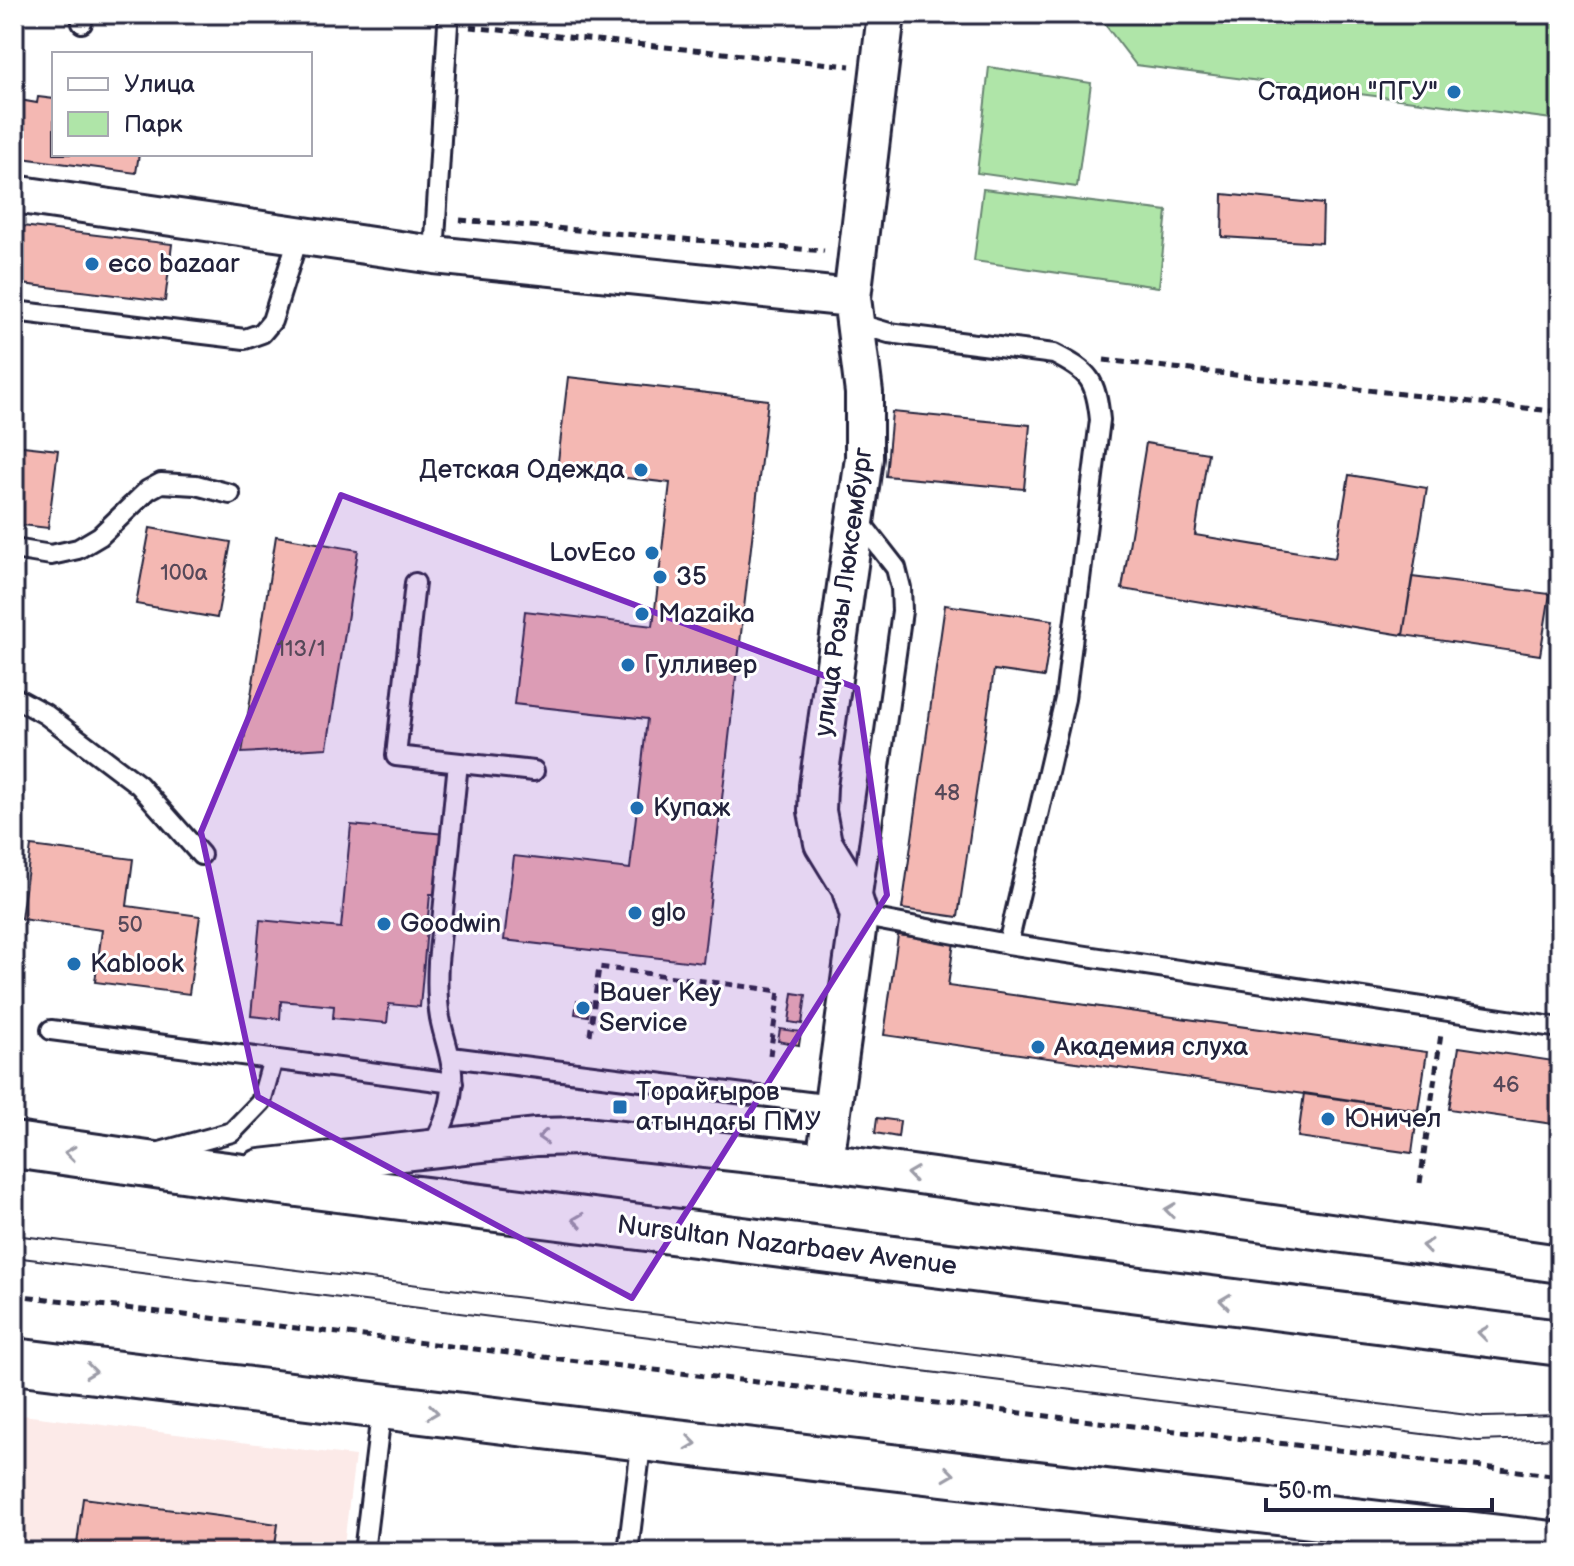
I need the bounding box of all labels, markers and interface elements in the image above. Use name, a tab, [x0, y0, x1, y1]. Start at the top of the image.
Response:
legend	[52, 52, 312, 156]
text: Улица	[124, 70, 195, 99]
place label: Стадион "ПГУ"	[1258, 77, 1438, 108]
marker: Стадион "ПГУ"	[1445, 83, 1463, 101]
text: Парк	[124, 110, 183, 139]
place label: eco bazaar	[108, 249, 240, 280]
marker: eco bazaar	[83, 255, 101, 273]
street label: улица Розы Люксембург	[808, 445, 880, 739]
place label: Детская Одежда	[419, 455, 625, 486]
marker: Детская Одежда	[632, 461, 650, 479]
place label: LovEco	[549, 538, 636, 569]
marker: LovEco	[643, 544, 661, 562]
house number: 100а	[160, 560, 208, 587]
place label: 35	[676, 562, 707, 593]
marker: 35	[651, 568, 669, 586]
place label: Mazaika	[658, 599, 755, 630]
marker: Mazaika	[633, 605, 651, 623]
house number: 113/1	[276, 636, 326, 663]
place label: Гулливер	[644, 650, 757, 681]
marker: Гулливер	[619, 656, 637, 674]
house number: 48	[934, 780, 960, 807]
place label: Купаж	[653, 793, 731, 824]
marker: Купаж	[628, 799, 646, 817]
place label: glo	[651, 898, 686, 929]
marker: glo	[626, 904, 644, 922]
place label: Goodwin	[400, 909, 501, 940]
house number: 50	[117, 912, 143, 939]
marker: Goodwin	[375, 915, 393, 933]
place label: Kablook	[90, 949, 184, 980]
marker: Kablook	[65, 955, 83, 973]
place label: Bauer Key Service	[599, 978, 721, 1039]
marker: Bauer Key Service	[574, 999, 592, 1017]
place label: Академия слуха	[1053, 1032, 1248, 1063]
marker: Академия слуха	[1029, 1038, 1047, 1056]
house number: 46	[1493, 1072, 1519, 1099]
place label: Торайғыров атындағы ПМУ	[636, 1077, 821, 1138]
marker: Торайғыров атындағы ПМУ	[611, 1098, 629, 1116]
place label: Юничел	[1344, 1104, 1441, 1135]
marker: Юничел	[1319, 1110, 1337, 1128]
one-way arrow	[536, 1128, 549, 1145]
one-way arrow	[63, 1145, 77, 1162]
one-way arrow	[905, 1166, 919, 1183]
one-way arrow	[1163, 1202, 1177, 1219]
street label: Nursultan Nazarbaev Avenue	[615, 1210, 959, 1282]
one-way arrow	[571, 1211, 584, 1228]
one-way arrow	[1420, 1237, 1433, 1254]
one-way arrow	[1218, 1293, 1232, 1310]
one-way arrow	[1476, 1325, 1489, 1342]
one-way arrow	[85, 1362, 98, 1379]
one-way arrow	[427, 1404, 440, 1421]
one-way arrow	[685, 1435, 698, 1452]
scale bar	[1266, 1462, 1492, 1512]
one-way arrow	[943, 1465, 956, 1482]
text: 50 m	[1278, 1476, 1332, 1505]

